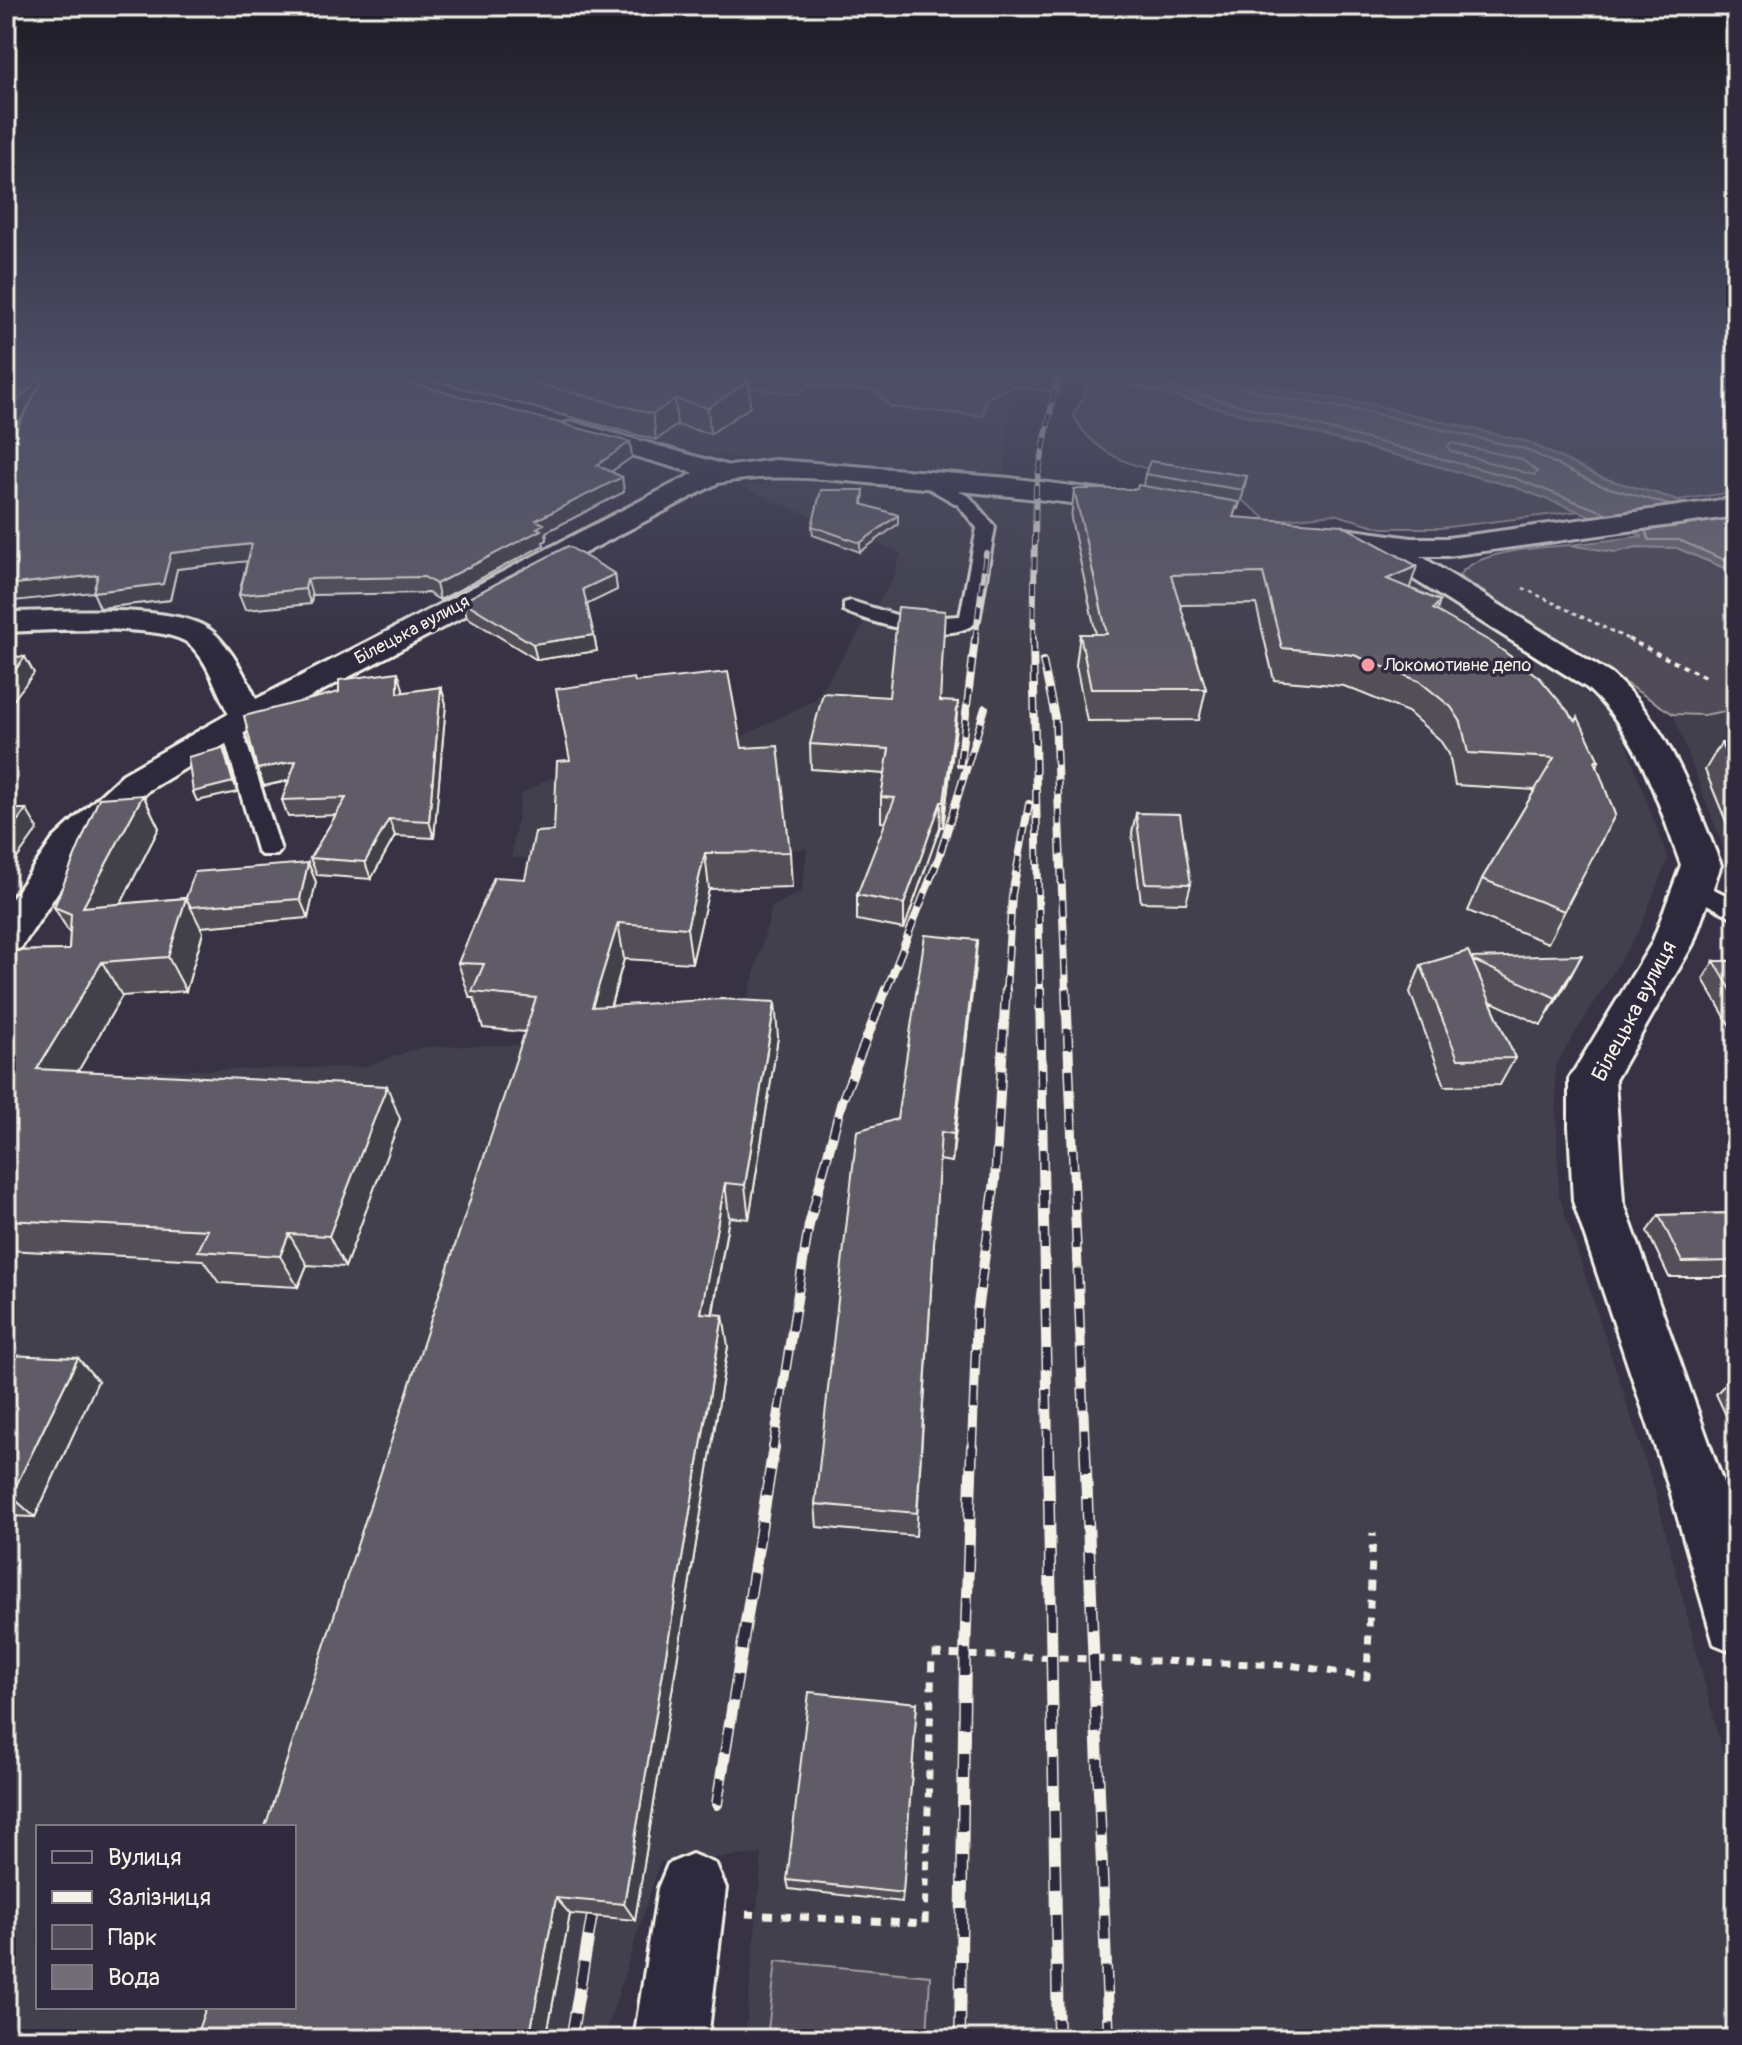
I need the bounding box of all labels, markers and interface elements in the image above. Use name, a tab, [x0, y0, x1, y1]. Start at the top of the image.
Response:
street label: Білецька вулиця	[350, 590, 474, 670]
place label: Локомотивне депо	[1383, 654, 1531, 677]
marker: Локомотивне депо	[1359, 656, 1377, 674]
street label: Білецька вулиця	[1585, 936, 1683, 1086]
legend	[36, 1825, 296, 2009]
text: Вулиця	[108, 1843, 181, 1872]
text: Залізниця	[108, 1883, 211, 1912]
text: Парк	[108, 1923, 157, 1952]
text: Вода	[108, 1963, 160, 1992]

